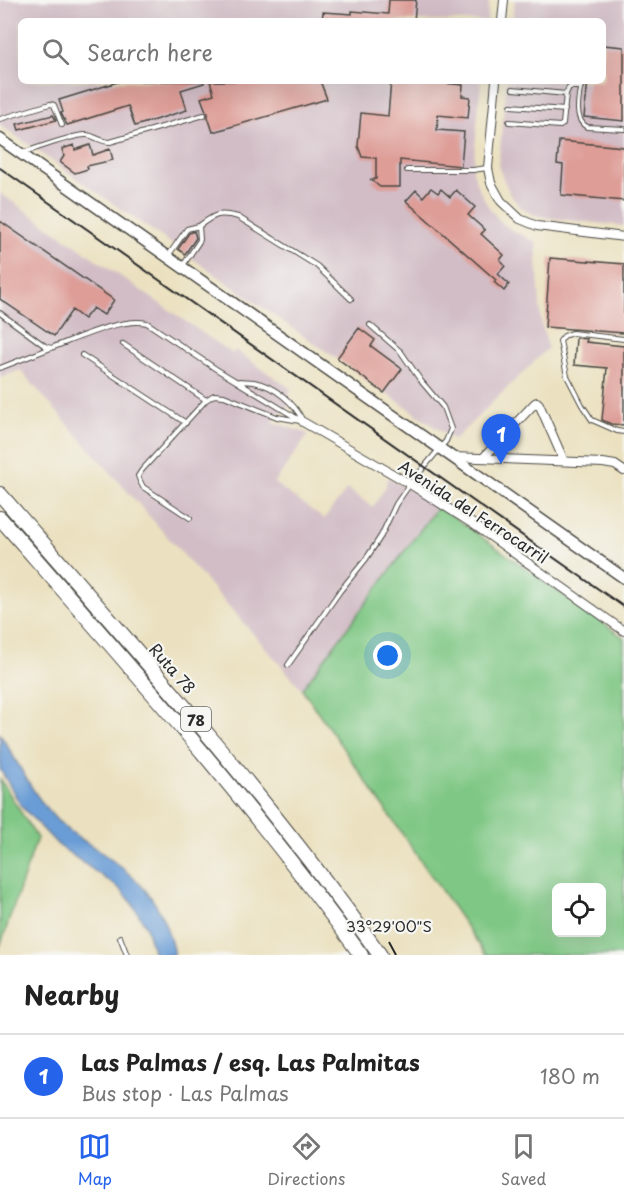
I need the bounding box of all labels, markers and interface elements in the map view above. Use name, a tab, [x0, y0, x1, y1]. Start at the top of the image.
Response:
search box	[18, 18, 606, 84]
icon: search	[39, 35, 72, 68]
text: Search here	[87, 35, 213, 68]
pin: 1	[482, 414, 520, 464]
street label: Avenida del Ferrocarril	[394, 453, 554, 569]
street label: Ruta 78	[144, 637, 202, 699]
your location	[373, 641, 402, 670]
road number: 78	[181, 707, 211, 731]
map controls	[552, 883, 606, 937]
button: locate	[552, 883, 606, 937]
text: 33°29'00"S	[346, 914, 432, 937]
text: Nearby	[24, 975, 119, 1014]
text: Las Palmas / esq. Las Palmitas	[81, 1045, 420, 1078]
text: 1	[39, 1061, 48, 1091]
text: 180 m	[540, 1061, 600, 1091]
text: Bus stop · Las Palmas	[81, 1078, 289, 1108]
tab: Map	[78, 1130, 112, 1190]
tab: Directions	[267, 1130, 345, 1190]
tab: Saved	[501, 1130, 546, 1190]

